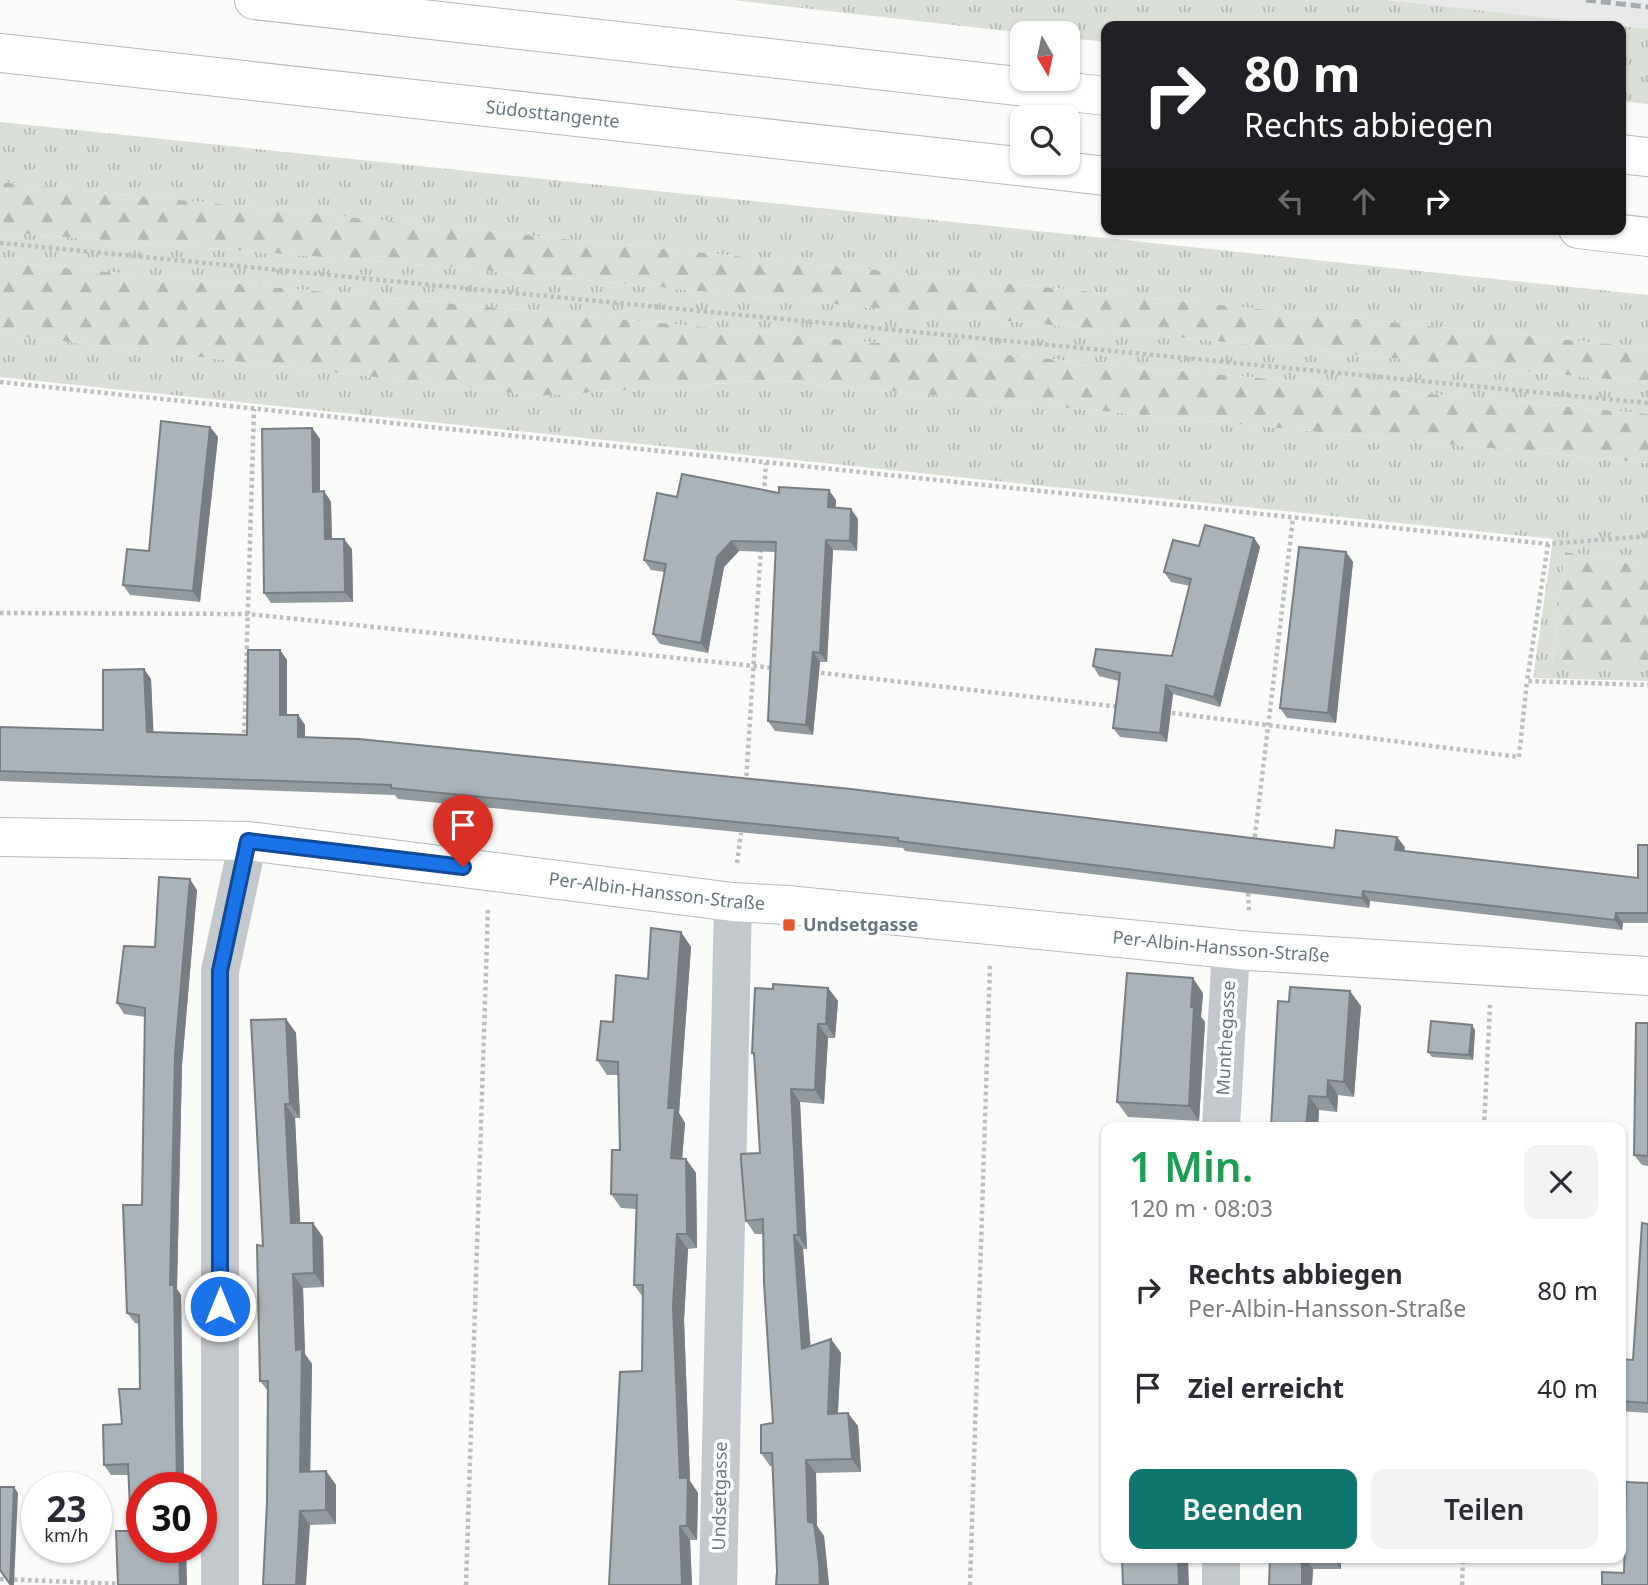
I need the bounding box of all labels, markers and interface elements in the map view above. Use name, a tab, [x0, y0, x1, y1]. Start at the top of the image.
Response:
north arrow	[1010, 21, 1080, 91]
map controls	[1010, 21, 1080, 175]
text: 80 m	[1244, 40, 1361, 106]
icon: right	[1129, 49, 1220, 140]
street label: Südosttangente	[484, 94, 621, 133]
text: Rechts abbiegen	[1244, 103, 1493, 146]
button: search	[1010, 105, 1080, 175]
icon: left	[1272, 182, 1310, 220]
icon: ahead	[1345, 182, 1383, 220]
icon: right	[1418, 182, 1456, 220]
pin	[433, 795, 493, 867]
icon: arrive	[444, 806, 482, 844]
street label: Per-Albin-Hansson-Straße	[547, 866, 766, 915]
place label: Undsetgasse	[803, 912, 918, 936]
marker: Undsetgasse	[781, 917, 797, 933]
street label: Per-Albin-Hansson-Straße	[1111, 924, 1330, 967]
street label: Munthegasse	[1210, 980, 1240, 1096]
text: 1 Min.	[1129, 1137, 1253, 1194]
button: close	[1524, 1145, 1598, 1219]
text: 120 m · 08:03	[1129, 1192, 1273, 1224]
text: Rechts abbiegen	[1188, 1256, 1403, 1292]
position arrow	[183, 1269, 257, 1343]
icon: right	[1129, 1271, 1167, 1309]
text: 80 m	[1537, 1272, 1598, 1308]
text: Per-Albin-Hansson-Straße	[1188, 1292, 1466, 1324]
icon: arrive	[1129, 1369, 1167, 1407]
text: Ziel erreicht	[1188, 1370, 1344, 1406]
text: 40 m	[1537, 1370, 1598, 1406]
street label: Undsetgasse	[706, 1441, 732, 1551]
button: Beenden	[1129, 1469, 1357, 1549]
button: Teilen	[1371, 1469, 1598, 1549]
speed limit sign: 30	[126, 1472, 217, 1563]
text: 23	[46, 1485, 87, 1532]
text: km/h	[44, 1523, 89, 1547]

